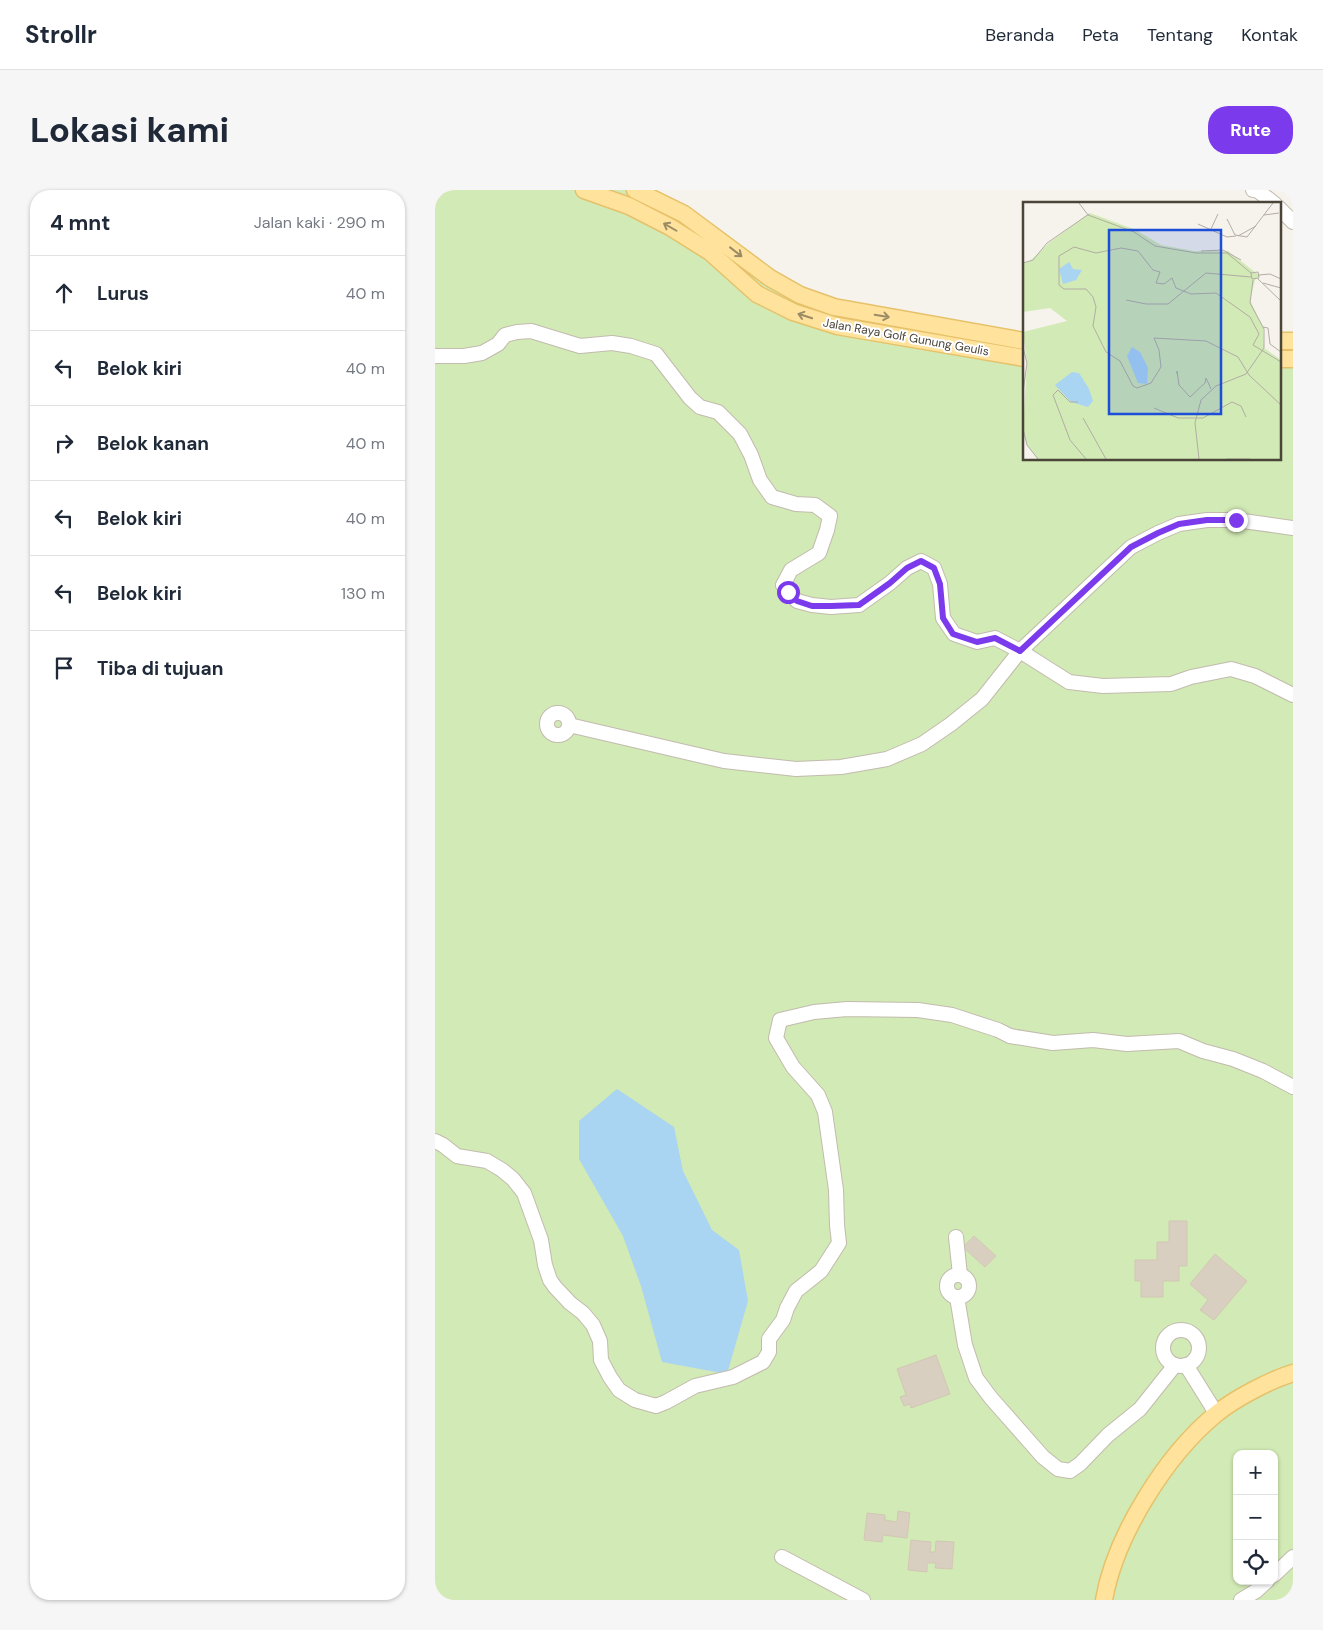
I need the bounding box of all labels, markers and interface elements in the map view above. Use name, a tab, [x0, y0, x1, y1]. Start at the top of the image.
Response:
text: Strollr	[25, 19, 97, 50]
text: Beranda	[985, 23, 1054, 47]
text: Peta	[1082, 23, 1119, 47]
text: Tentang	[1147, 23, 1213, 47]
text: Kontak	[1241, 23, 1298, 47]
button: Rute	[1208, 106, 1293, 154]
text: Lokasi kami	[30, 107, 229, 153]
inset map	[1023, 202, 1281, 460]
text: 4 mnt	[50, 209, 110, 237]
text: Jalan kaki · 290 m	[254, 212, 385, 233]
one-way arrow	[664, 222, 678, 232]
one-way arrow	[729, 246, 742, 257]
icon: ahead	[50, 279, 78, 307]
text: Lurus	[97, 281, 149, 306]
text: 40 m	[346, 283, 385, 304]
one-way arrow	[797, 311, 813, 320]
one-way arrow	[874, 311, 890, 321]
street label: Jalan Raya Golf Gunung Geulis	[822, 315, 990, 359]
icon: left	[50, 354, 78, 382]
text: Belok kiri	[97, 356, 182, 381]
text: 40 m	[346, 358, 385, 379]
icon: right	[50, 429, 78, 457]
text: Belok kanan	[97, 431, 209, 456]
text: 40 m	[346, 433, 385, 454]
icon: left	[50, 504, 78, 532]
text: Belok kiri	[97, 506, 182, 531]
text: 40 m	[346, 508, 385, 529]
route end	[1225, 509, 1248, 532]
icon: left	[50, 579, 78, 607]
text: Belok kiri	[97, 581, 182, 606]
route start	[777, 581, 800, 604]
text: 130 m	[341, 583, 385, 604]
icon: arrive	[50, 654, 78, 682]
text: Tiba di tujuan	[97, 656, 223, 681]
map controls	[1233, 1450, 1278, 1585]
button: +	[1233, 1450, 1278, 1495]
button: −	[1233, 1495, 1278, 1540]
button: locate	[1233, 1540, 1278, 1585]

